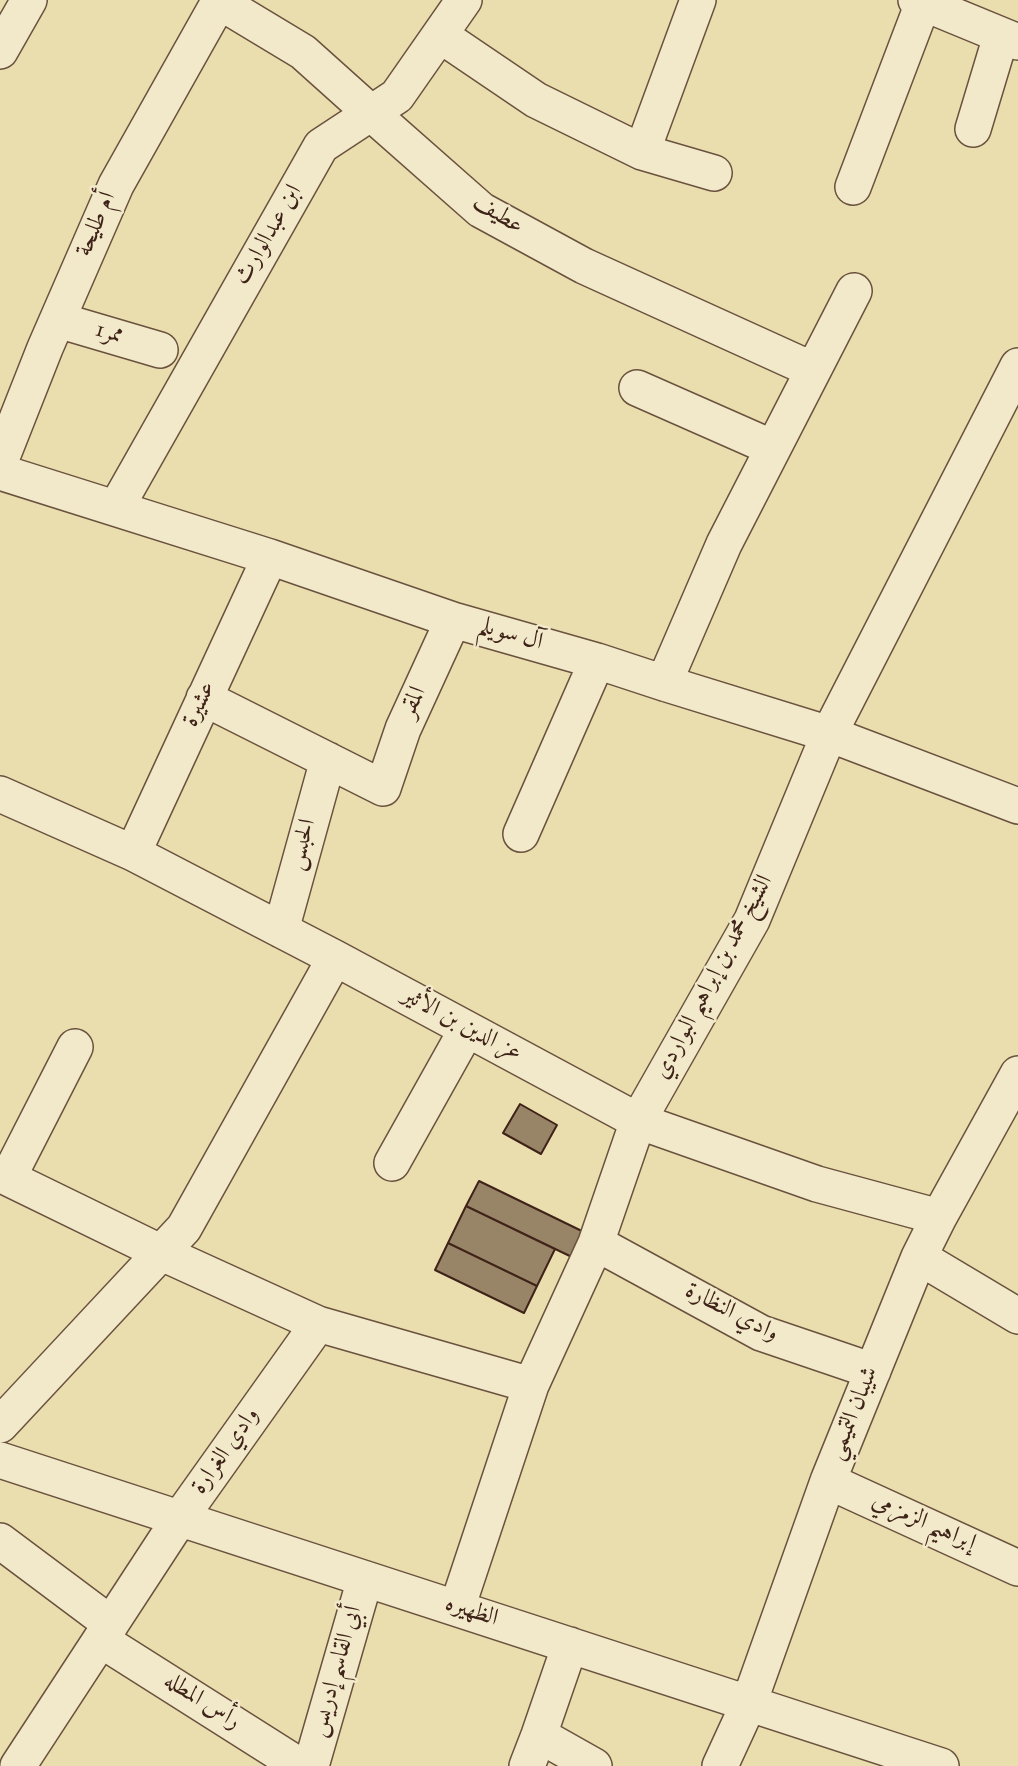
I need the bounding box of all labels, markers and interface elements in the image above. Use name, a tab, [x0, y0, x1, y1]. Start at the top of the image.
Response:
street label: ابن عبدالوارث	[230, 180, 310, 292]
street label: أم طليحة	[72, 188, 124, 262]
street label: عطيف	[466, 189, 528, 243]
street label: ممر1	[92, 317, 126, 353]
street label: آل سويلم	[474, 613, 546, 659]
street label: عشيرة	[178, 678, 224, 732]
street label: المقر	[395, 683, 435, 723]
street label: الحبس	[283, 816, 325, 874]
street label: الشيخ محمد بن إبراهيم البواردي	[649, 871, 781, 1085]
street label: عز الدين بن الأثير	[396, 982, 526, 1070]
street label: وادي النظارة	[679, 1278, 783, 1350]
street label: شيبان التميمي	[823, 1363, 887, 1465]
street label: وادي الغرارة	[187, 1403, 267, 1501]
street label: إبراهيم الزمزمي	[866, 1488, 980, 1560]
street label: الظهيره	[441, 1591, 501, 1635]
street label: أبي القاسم إدريس	[306, 1603, 370, 1741]
street label: رأس المطله	[157, 1668, 245, 1738]

